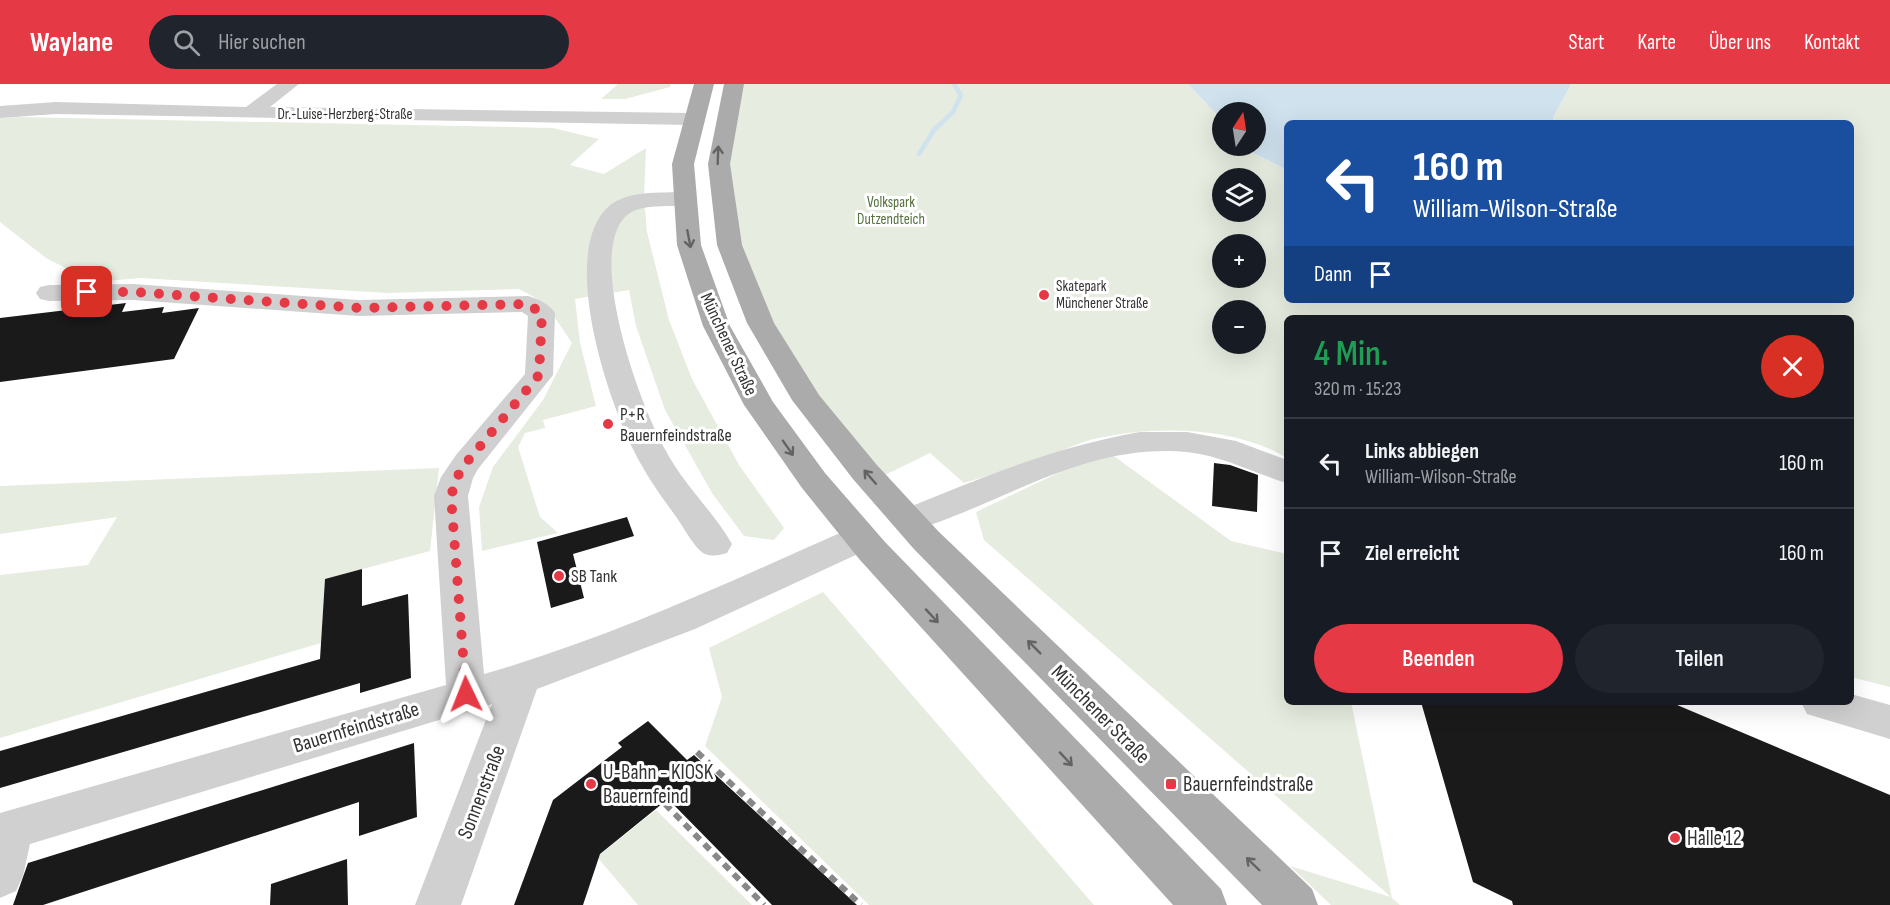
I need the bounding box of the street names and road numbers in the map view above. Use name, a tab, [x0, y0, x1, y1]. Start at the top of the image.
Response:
street label: Dr.-Luise-Herzberg-Straße	[277, 105, 413, 124]
street label: Münchener Straße	[696, 290, 761, 399]
street label: Münchener Straße	[1046, 660, 1155, 769]
street label: Bauernfeindstraße	[290, 696, 422, 758]
street label: Sonnenstraße	[452, 742, 511, 842]

